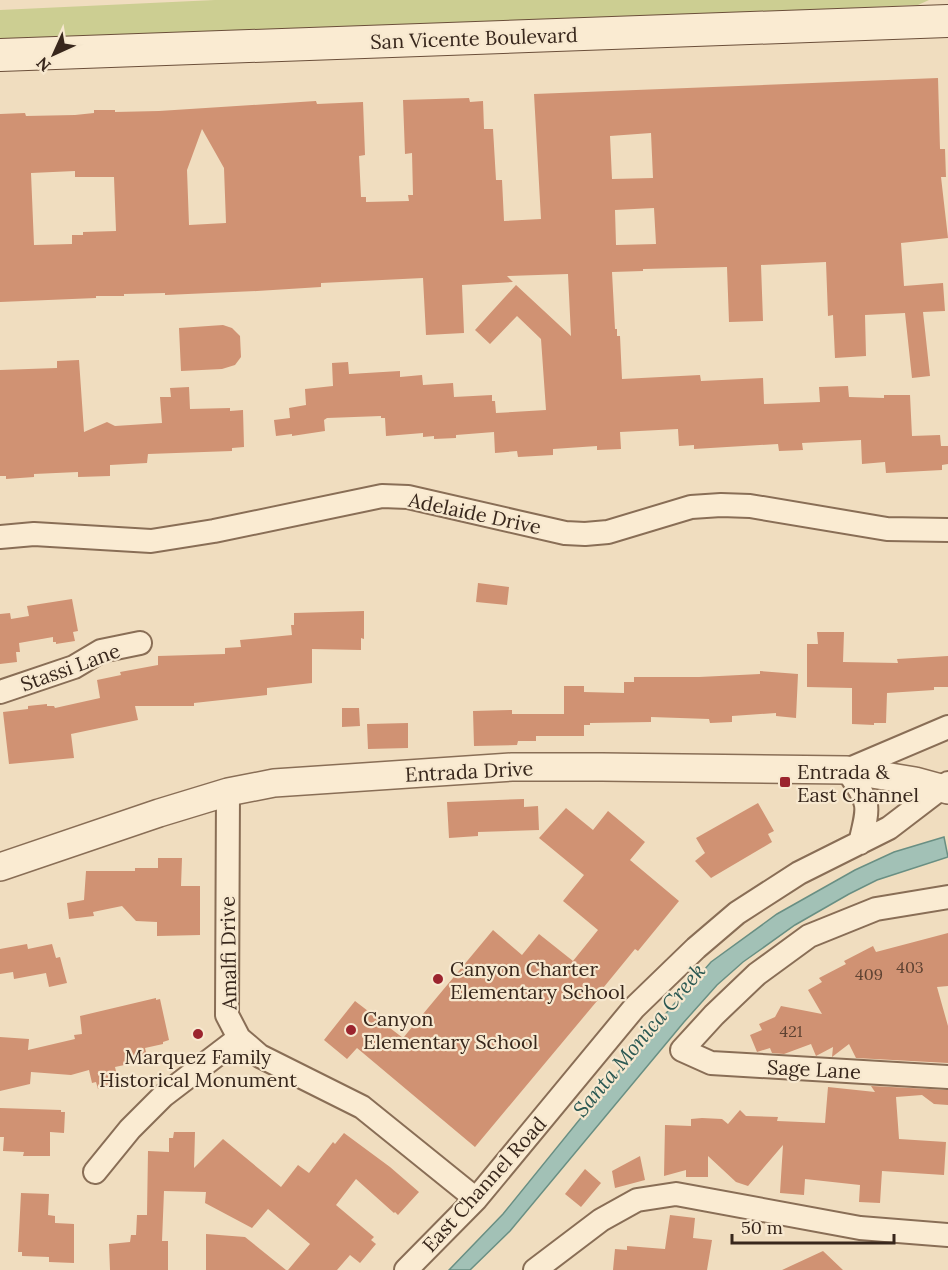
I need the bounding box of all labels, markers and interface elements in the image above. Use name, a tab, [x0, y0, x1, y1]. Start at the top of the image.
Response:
street label: San Vicente Boulevard	[370, 22, 578, 54]
north arrow	[24, 24, 84, 84]
text: N	[32, 53, 55, 76]
street label: Adelaide Drive	[406, 487, 544, 539]
street label: Stassi Lane	[17, 637, 123, 697]
street label: Entrada Drive	[404, 755, 534, 787]
place label: Entrada & East Channel	[797, 759, 919, 807]
marker: Entrada & East Channel	[778, 775, 792, 789]
street label: Amalfi Drive	[215, 896, 242, 1011]
place label: Canyon Charter Elementary School	[450, 956, 625, 1004]
house number: 403	[896, 957, 924, 977]
water label: Santa Monica Creek	[567, 958, 711, 1122]
house number: 409	[855, 964, 883, 984]
marker: Canyon Charter Elementary School	[431, 972, 445, 986]
place label: Canyon Elementary School	[363, 1006, 538, 1054]
house number: 421	[779, 1021, 803, 1041]
marker: Canyon Elementary School	[344, 1023, 358, 1037]
marker: Marquez Family Historical Monument	[191, 1027, 205, 1041]
place label: Marquez Family Historical Monument	[99, 1044, 297, 1092]
street label: Sage Lane	[766, 1054, 862, 1084]
street label: East Channel Road	[417, 1111, 551, 1257]
scale bar	[732, 1207, 894, 1245]
text: 50 m	[741, 1216, 783, 1239]

